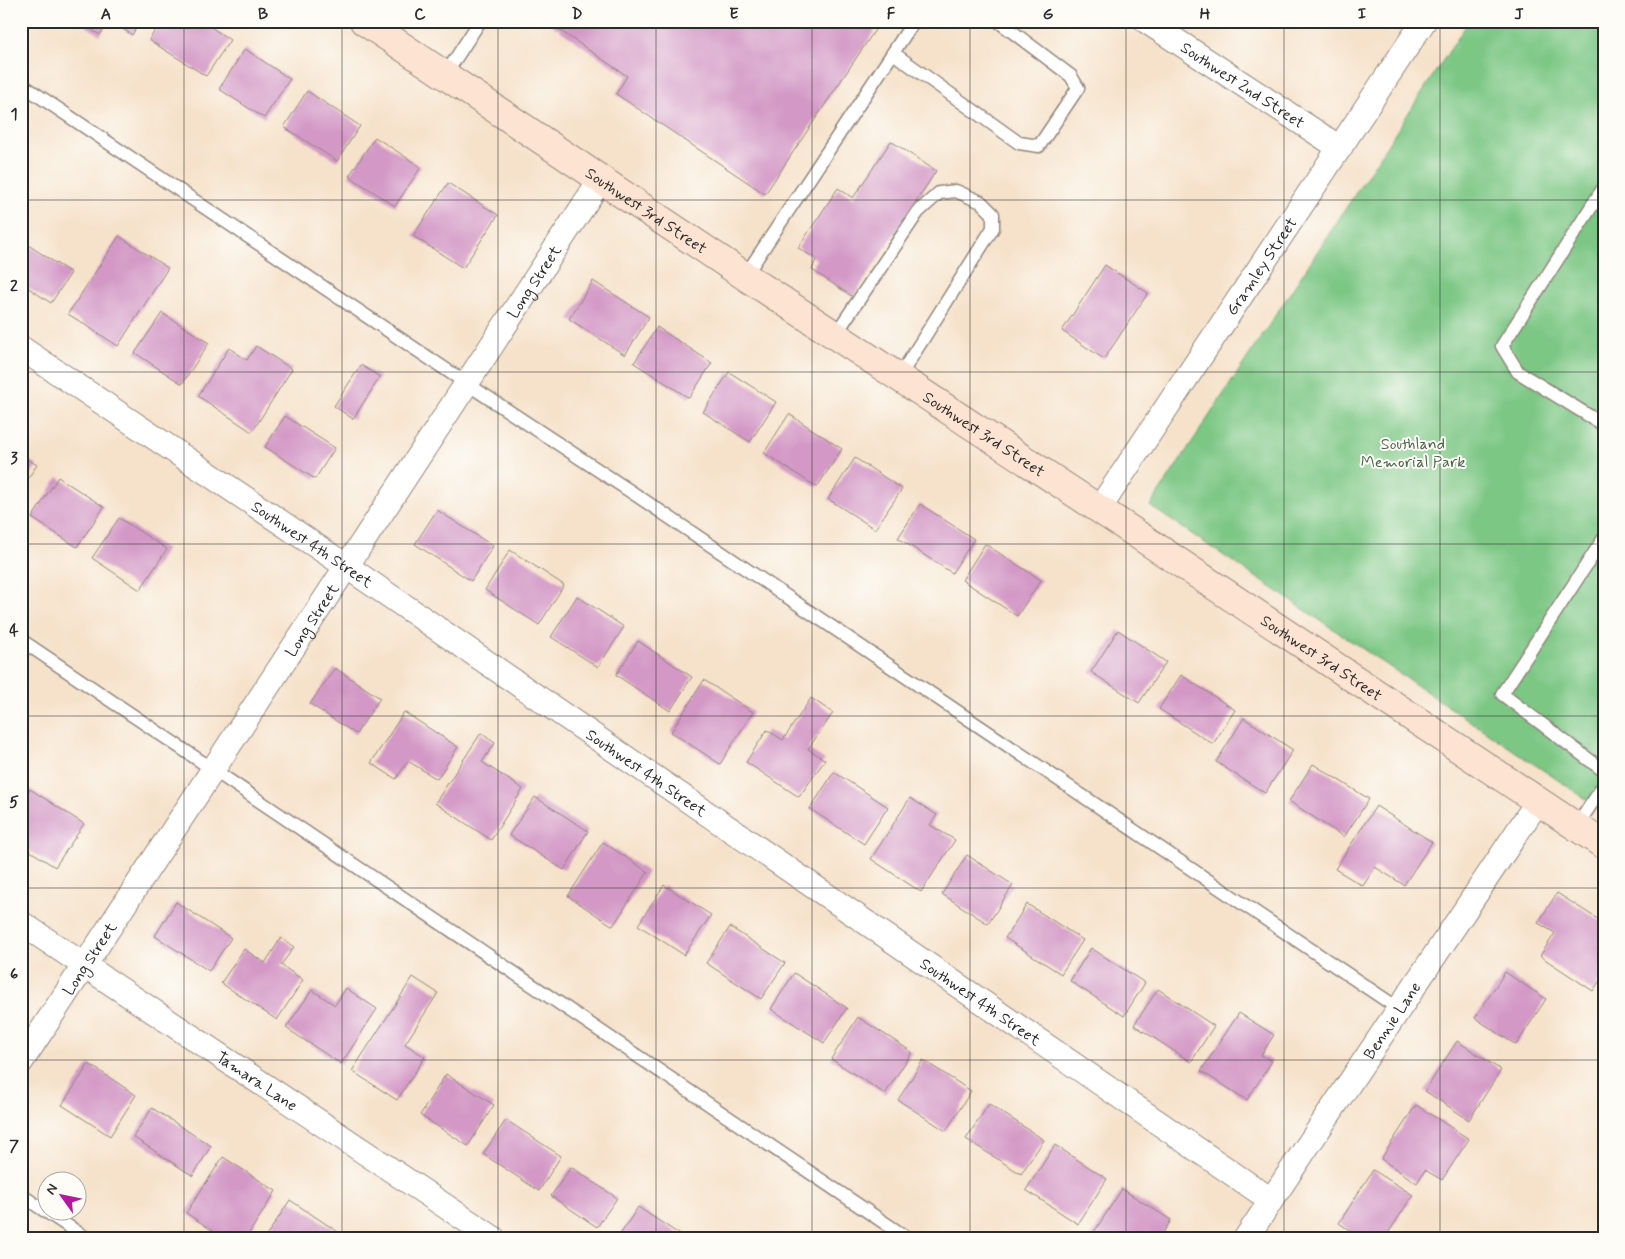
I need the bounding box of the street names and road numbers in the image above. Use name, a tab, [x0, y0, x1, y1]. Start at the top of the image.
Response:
street label: Southwest 2nd Street	[1176, 38, 1309, 134]
street label: Southwest 3rd Street	[581, 163, 711, 260]
street label: Gramley Street	[1222, 213, 1303, 320]
street label: Long Street	[503, 241, 567, 323]
street label: Southwest 3rd Street	[918, 387, 1049, 483]
street label: Southwest 4th Street	[247, 496, 377, 594]
street label: Long Street	[281, 579, 345, 661]
street label: Southwest 3rd Street	[1256, 611, 1386, 707]
street label: Southwest 4th Street	[581, 725, 711, 823]
street label: Long Street	[59, 918, 122, 1000]
street label: Southwest 4th Street	[915, 954, 1045, 1052]
street label: Bennie Lane	[1359, 978, 1426, 1064]
street label: Tamara Lane	[212, 1047, 301, 1117]

